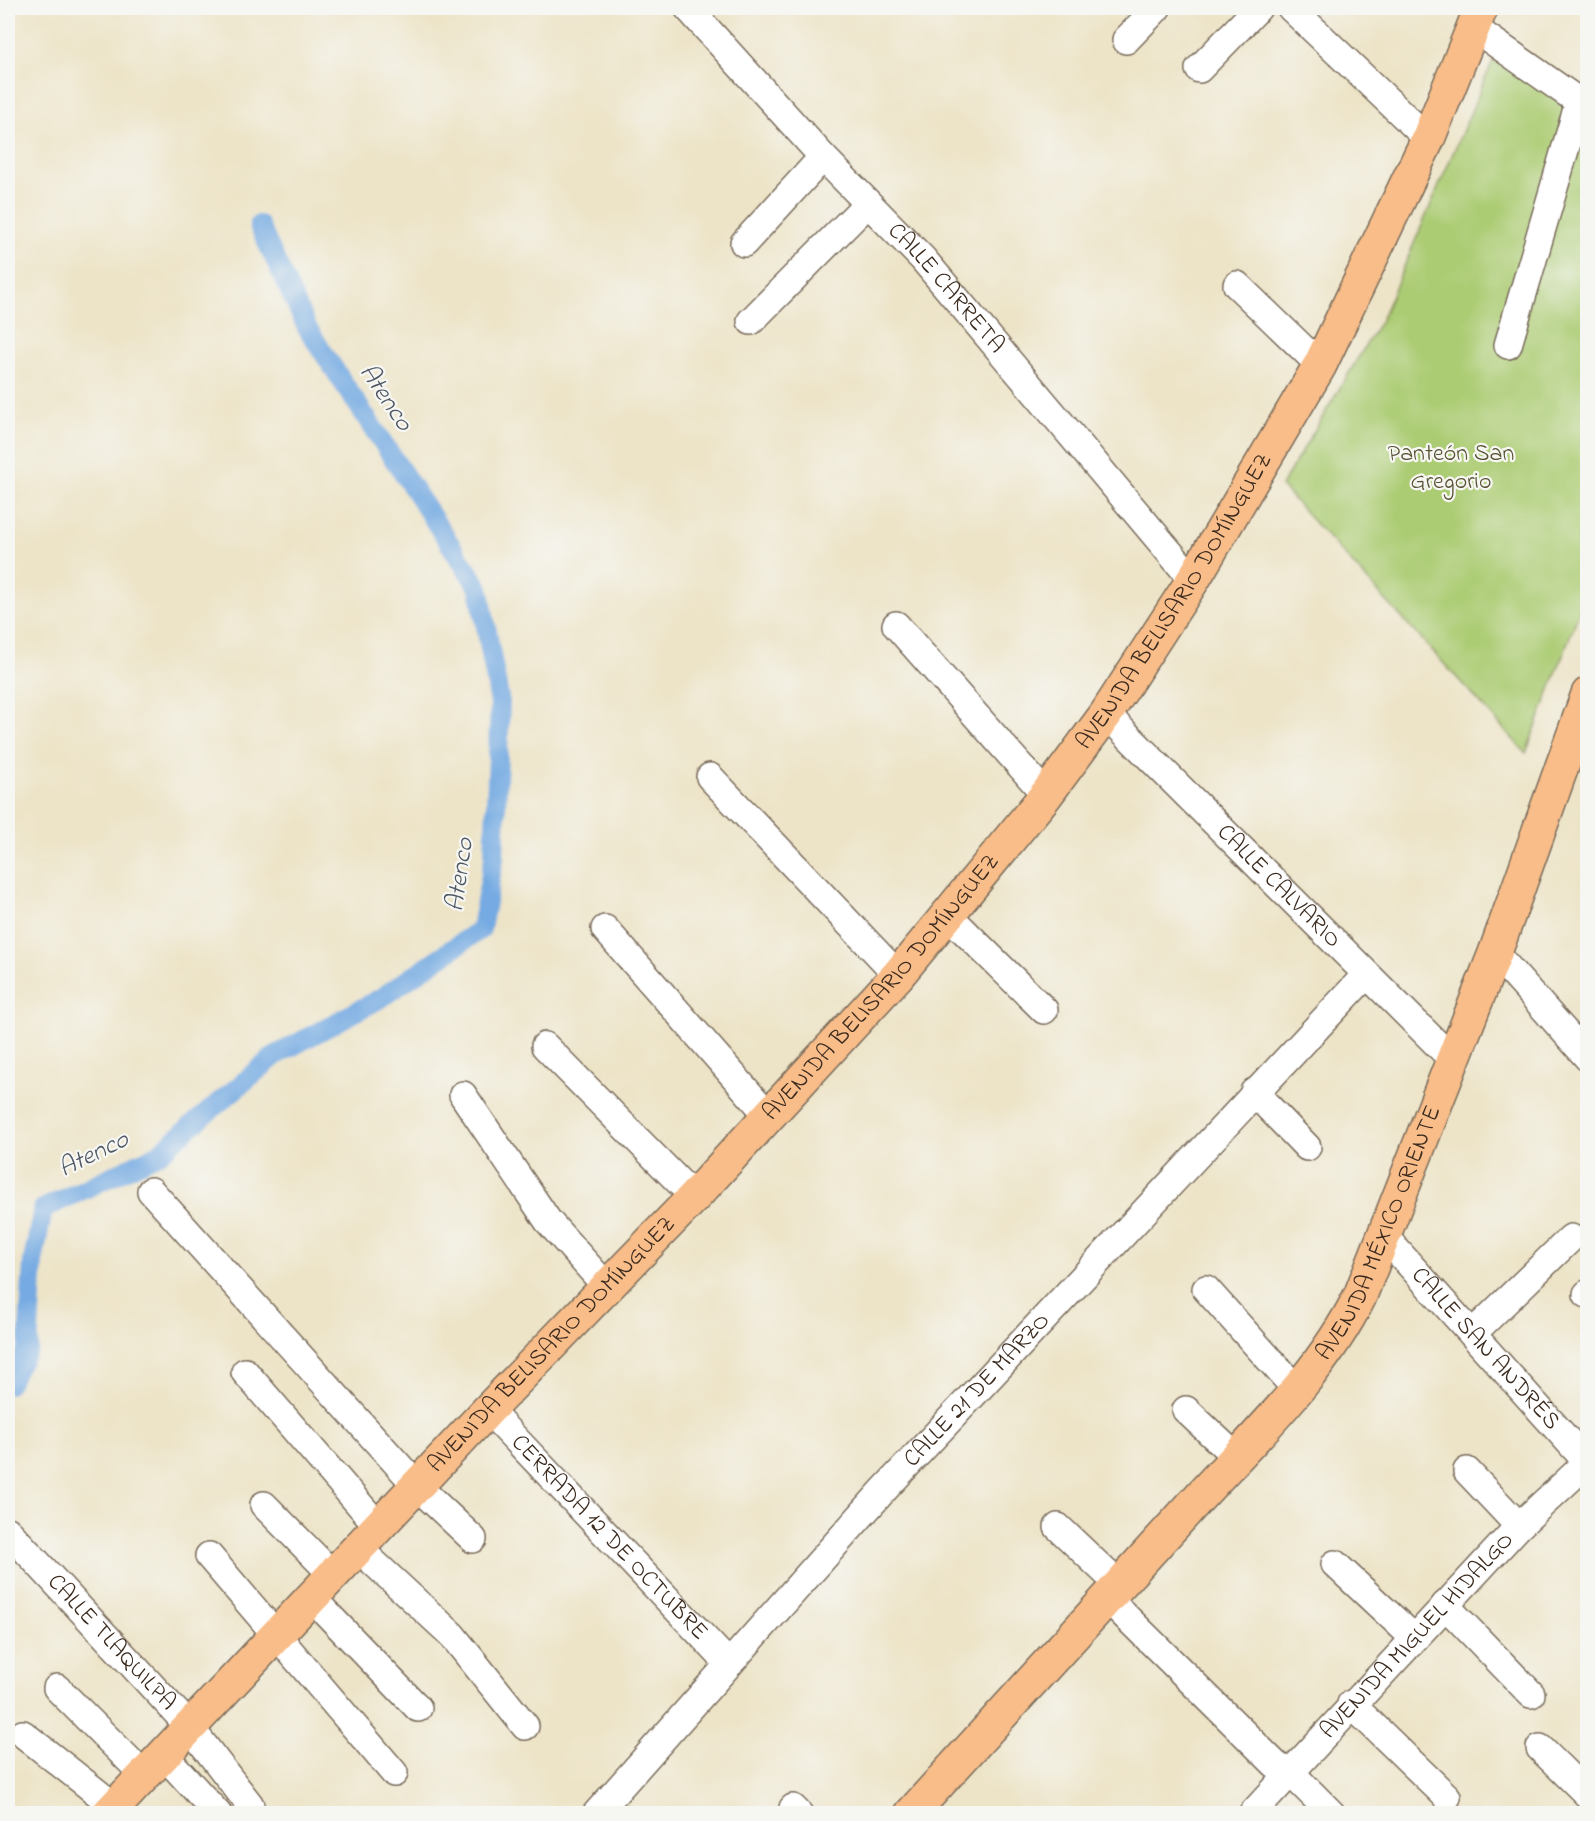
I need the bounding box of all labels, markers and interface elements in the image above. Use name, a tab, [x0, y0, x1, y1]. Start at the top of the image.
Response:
street label: CALLE CARRETA	[879, 215, 1013, 361]
water label: Atenco	[348, 357, 422, 441]
park label: Panteón San Gregorio	[1388, 437, 1514, 500]
street label: AVENIDA BELISARIO DOMÍNGUEZ	[1068, 447, 1282, 757]
street label: CALLE CALVARIO	[1208, 816, 1349, 957]
water label: Atenco	[437, 834, 485, 914]
street label: AVENIDA BELISARIO DOMÍNGUEZ	[754, 846, 1008, 1129]
street label: AVENIDA MÉXICO ORIENTE	[1308, 1100, 1451, 1368]
water label: Atenco	[52, 1121, 137, 1188]
street label: AVENIDA BELISARIO DOMÍNGUEZ	[420, 1208, 684, 1481]
street label: CALLE SAN ANDRÉS	[1402, 1259, 1568, 1438]
street label: CALLE 21 DE MARZO	[896, 1305, 1059, 1476]
street label: CERRADA 12 DE OCTUBRE	[502, 1427, 716, 1649]
street label: AVENIDA MIGUEL HIDALGO	[1312, 1524, 1522, 1747]
street label: CALLE TLAQUILPA	[39, 1566, 184, 1719]

